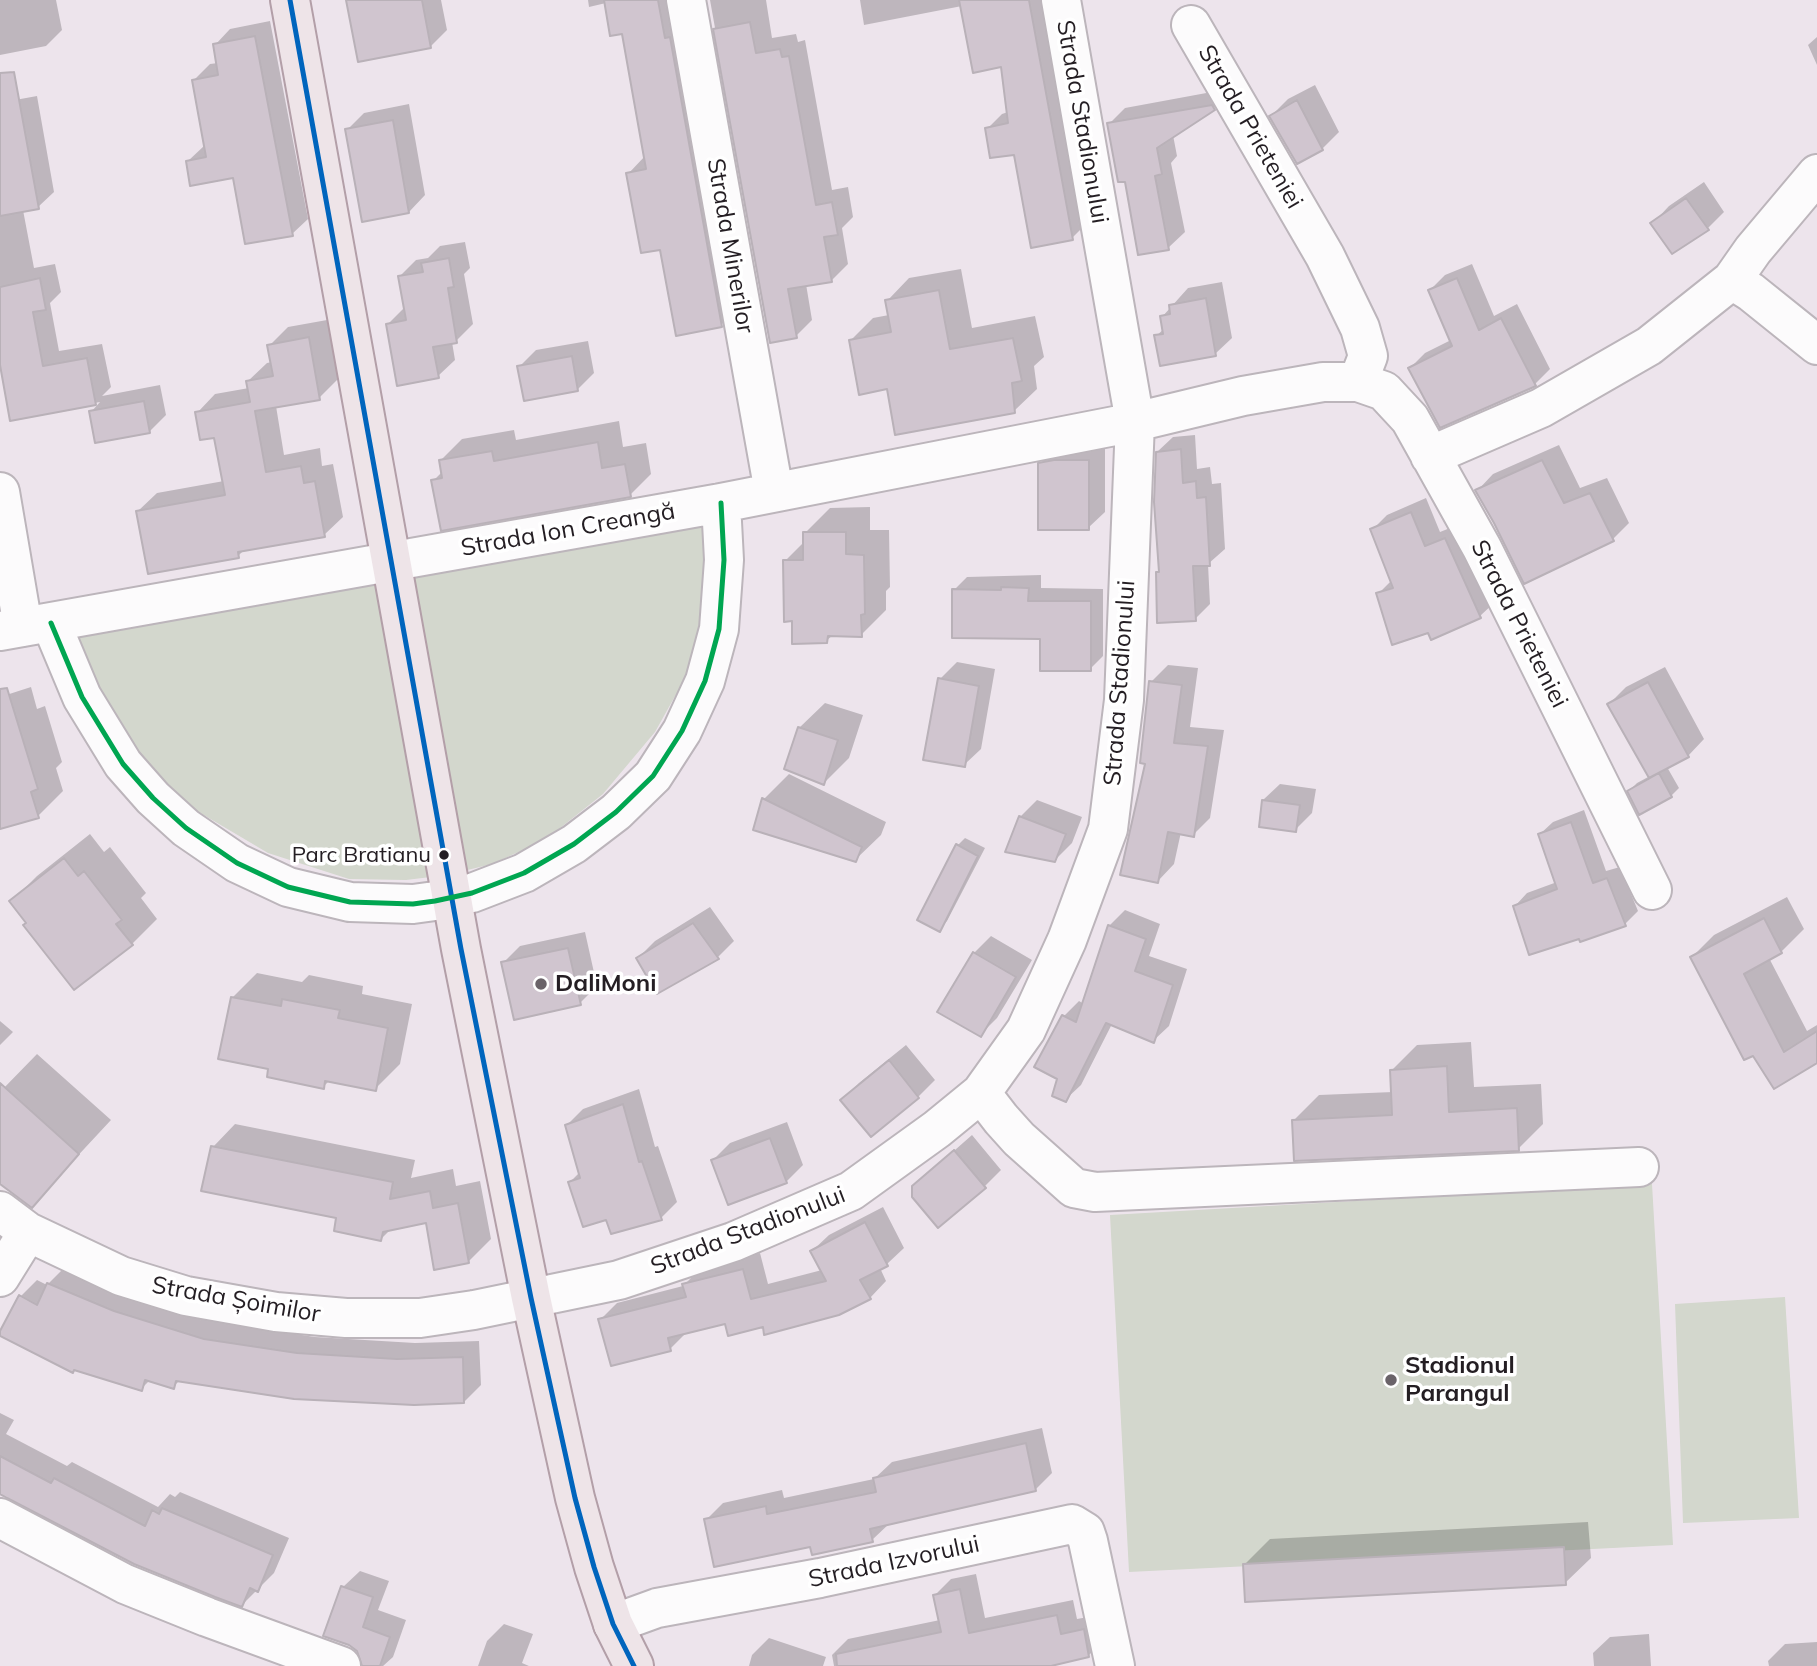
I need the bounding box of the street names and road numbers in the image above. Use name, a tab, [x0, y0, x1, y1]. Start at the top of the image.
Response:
street label: Strada Stadionului	[1050, 18, 1114, 226]
street label: Strada Prieteniei	[1192, 40, 1308, 214]
street label: Strada Minerilor	[700, 156, 760, 336]
street label: Strada Ion Creangă	[459, 497, 677, 563]
street label: Strada Prieteniei	[1464, 535, 1574, 713]
street label: Strada Stadionului	[1098, 579, 1142, 787]
street label: Strada Stadionului	[647, 1181, 849, 1281]
street label: Strada Șoimilor	[149, 1271, 323, 1329]
street label: Strada Izvorului	[806, 1530, 982, 1594]

